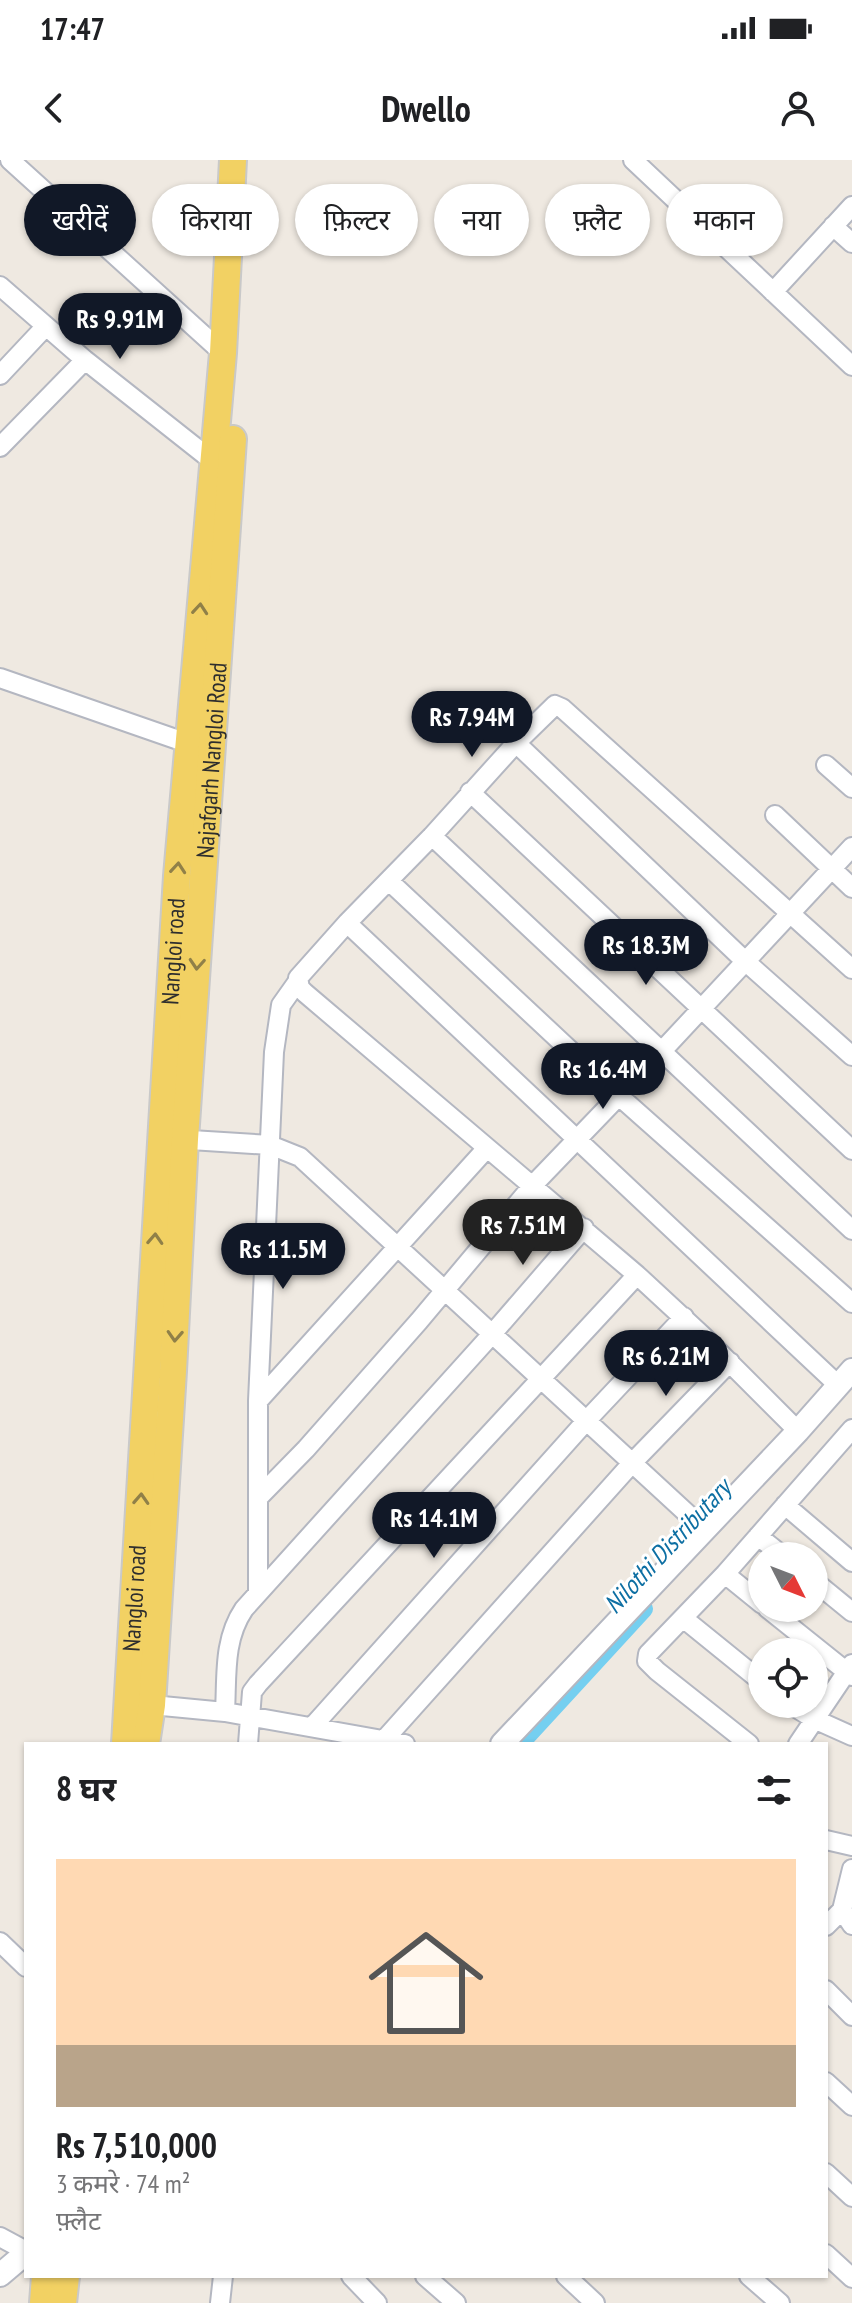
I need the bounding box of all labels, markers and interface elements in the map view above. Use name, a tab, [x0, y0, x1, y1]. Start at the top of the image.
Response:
text: 17:47	[40, 9, 105, 48]
text: Dwello	[381, 85, 471, 132]
icon: back	[32, 86, 76, 130]
icon: person	[776, 86, 820, 130]
chip: खरीदें	[24, 184, 136, 256]
chip: किराया	[152, 184, 279, 256]
chip: फ़िल्टर	[295, 184, 418, 256]
chip: नया	[434, 184, 529, 256]
chip: फ़्लैट	[545, 184, 650, 256]
chip: मकान	[666, 184, 783, 256]
pin: Rs 9.91M	[37, 293, 203, 361]
text: Rs 9.91M	[76, 302, 164, 335]
one-way arrow	[191, 602, 208, 615]
street label: Najafgarh Nangloi Road	[189, 661, 233, 859]
pin: Rs 7.94M	[389, 691, 555, 759]
text: Rs 7.94M	[430, 700, 514, 733]
one-way arrow	[169, 861, 186, 874]
street label: Nangloi road	[154, 897, 191, 1006]
pin: Rs 18.3M	[563, 919, 729, 987]
text: Rs 18.3M	[602, 928, 690, 961]
one-way arrow	[189, 958, 206, 971]
pin: Rs 16.4M	[520, 1043, 686, 1111]
text: Rs 16.4M	[559, 1052, 647, 1085]
pin: Rs 7.51M	[440, 1199, 606, 1267]
text: Rs 7.51M	[481, 1208, 565, 1241]
pin: Rs 11.5M	[200, 1223, 366, 1291]
one-way arrow	[146, 1232, 163, 1245]
text: Rs 11.5M	[239, 1232, 327, 1265]
one-way arrow	[167, 1330, 184, 1343]
pin: Rs 6.21M	[583, 1330, 749, 1398]
text: Rs 6.21M	[622, 1339, 710, 1372]
water label: Nilothi Distributary	[596, 1470, 740, 1620]
one-way arrow	[132, 1492, 149, 1505]
pin: Rs 14.1M	[351, 1492, 517, 1560]
text: Rs 14.1M	[390, 1501, 478, 1534]
north arrow	[748, 1542, 828, 1622]
map controls	[748, 1542, 828, 1718]
street label: Nangloi road	[115, 1544, 152, 1652]
button: locate	[748, 1638, 828, 1718]
text: 8 घर	[56, 1766, 116, 1810]
icon: filters	[752, 1768, 796, 1812]
icon: home	[354, 1911, 498, 2055]
text: Rs 7,510,000	[56, 2123, 217, 2167]
text: 3 कमरे · 74 m²	[56, 2167, 190, 2200]
text: फ़्लैट	[56, 2204, 101, 2237]

